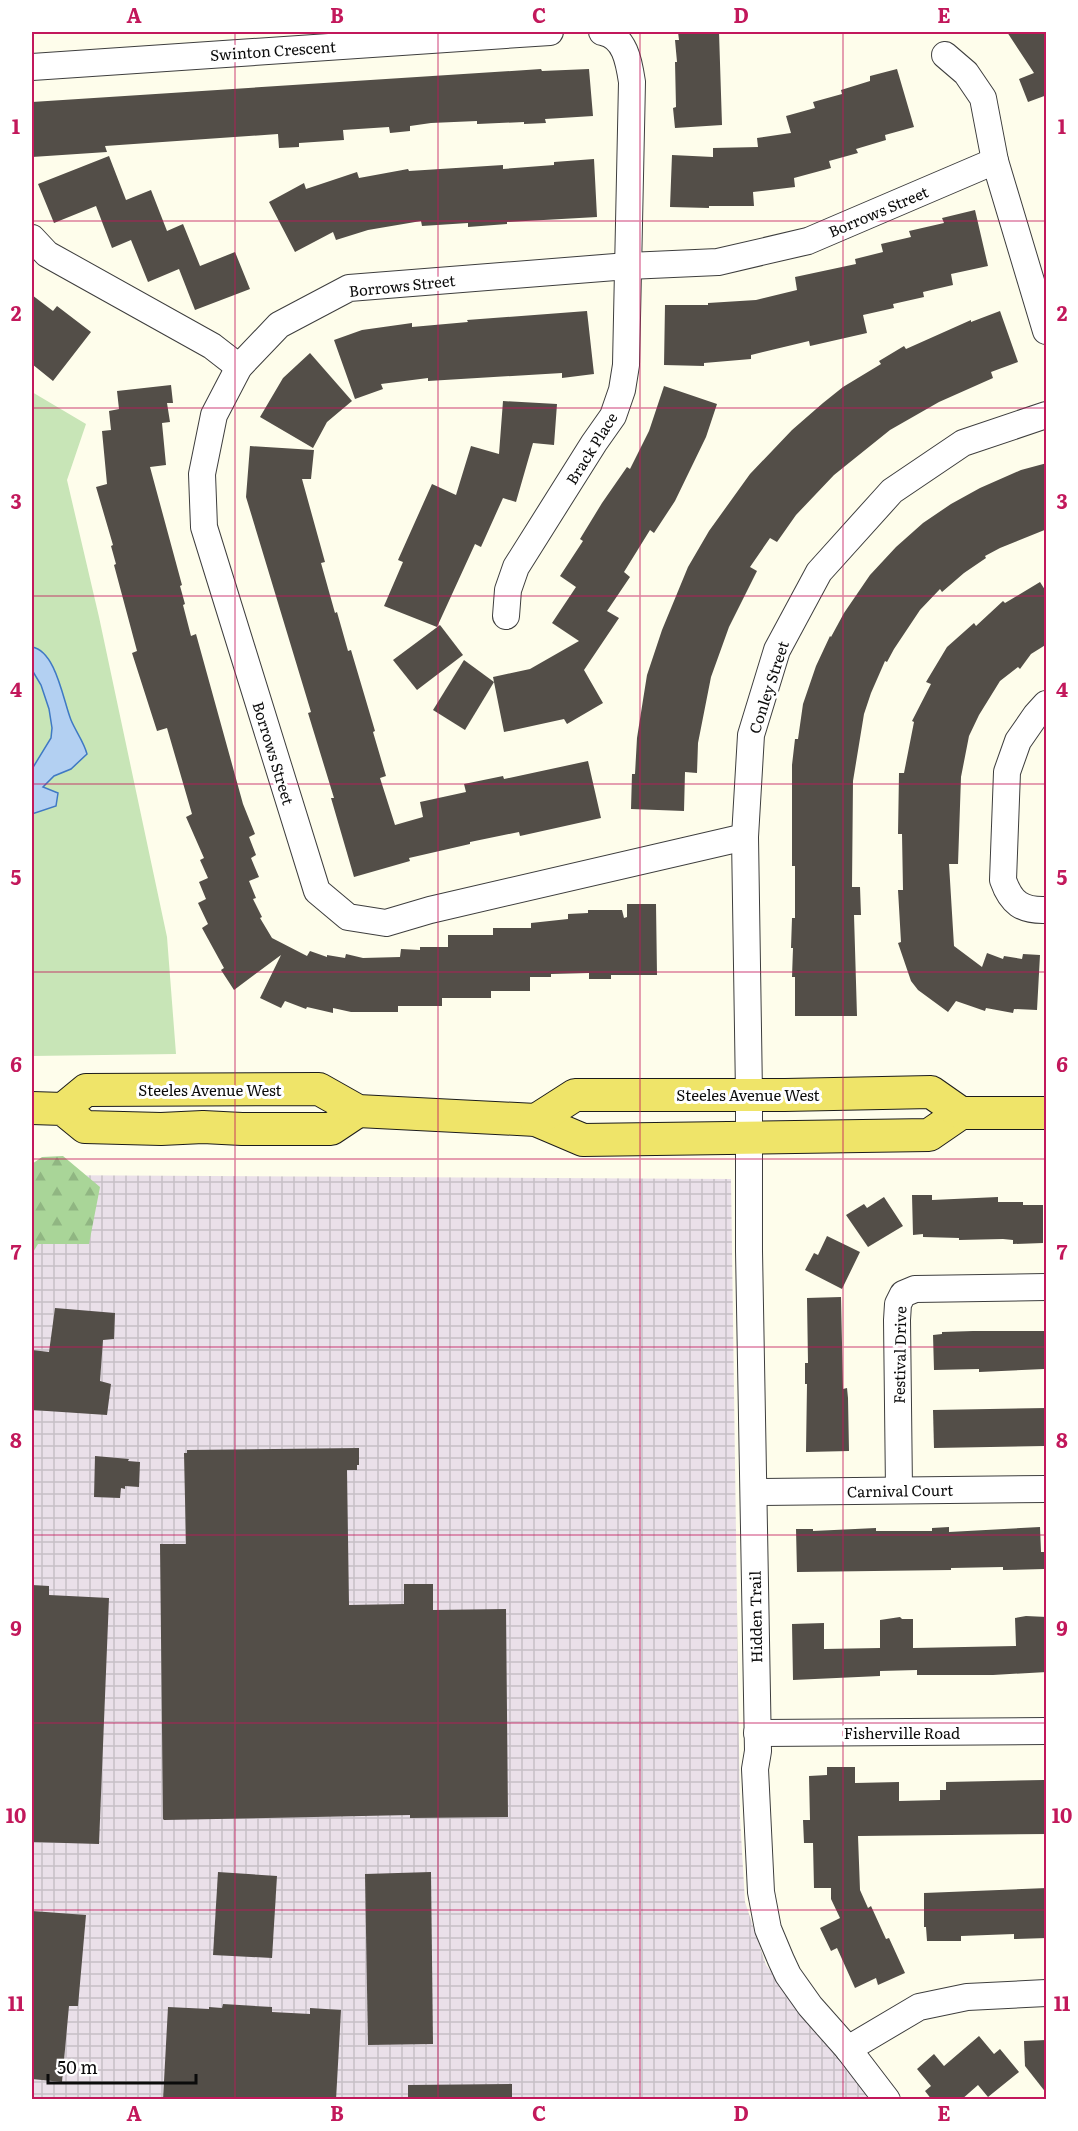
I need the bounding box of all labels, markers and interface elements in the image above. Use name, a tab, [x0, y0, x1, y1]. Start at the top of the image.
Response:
text: A	[126, 0, 142, 29]
text: B	[330, 0, 344, 29]
text: C	[532, 0, 546, 29]
text: D	[733, 0, 749, 29]
text: E	[937, 0, 951, 29]
street label: Swinton Crescent	[209, 34, 337, 66]
text: 1	[12, 110, 20, 140]
text: 1	[1058, 110, 1066, 140]
street label: Borrows Street	[824, 180, 932, 242]
street label: Borrows Street	[348, 268, 456, 302]
text: 2	[11, 297, 22, 327]
text: 2	[1057, 297, 1068, 327]
street label: Brack Place	[560, 407, 623, 489]
text: 3	[10, 485, 22, 515]
text: 3	[1056, 485, 1068, 515]
street label: Conley Street	[742, 638, 794, 736]
text: 4	[10, 673, 22, 703]
text: 4	[1056, 673, 1068, 703]
street label: Borrows Street	[247, 699, 301, 807]
text: 5	[11, 861, 22, 891]
text: 5	[1057, 861, 1068, 891]
text: 6	[10, 1048, 22, 1078]
text: 6	[1056, 1048, 1068, 1078]
street label: Steeles Avenue West	[138, 1078, 282, 1101]
street label: Steeles Avenue West	[676, 1083, 820, 1106]
text: 7	[11, 1236, 22, 1266]
text: 7	[1057, 1236, 1068, 1266]
street label: Festival Drive	[887, 1306, 911, 1404]
text: 8	[10, 1424, 22, 1454]
text: 8	[1056, 1424, 1068, 1454]
street label: Carnival Court	[847, 1478, 953, 1502]
street label: Hidden Trail	[743, 1571, 767, 1663]
text: 9	[10, 1612, 22, 1642]
text: 9	[1056, 1612, 1068, 1642]
street label: Fisherville Road	[844, 1721, 960, 1744]
text: 10	[6, 1799, 26, 1829]
text: 10	[1052, 1799, 1072, 1829]
text: 11	[8, 1987, 24, 2017]
text: 11	[1054, 1987, 1070, 2017]
scale bar	[48, 2047, 196, 2085]
text: 50 m	[57, 2053, 98, 2080]
text: A	[126, 2097, 142, 2127]
text: B	[330, 2097, 344, 2127]
text: C	[532, 2097, 546, 2127]
text: D	[733, 2097, 749, 2127]
text: E	[937, 2097, 951, 2127]

